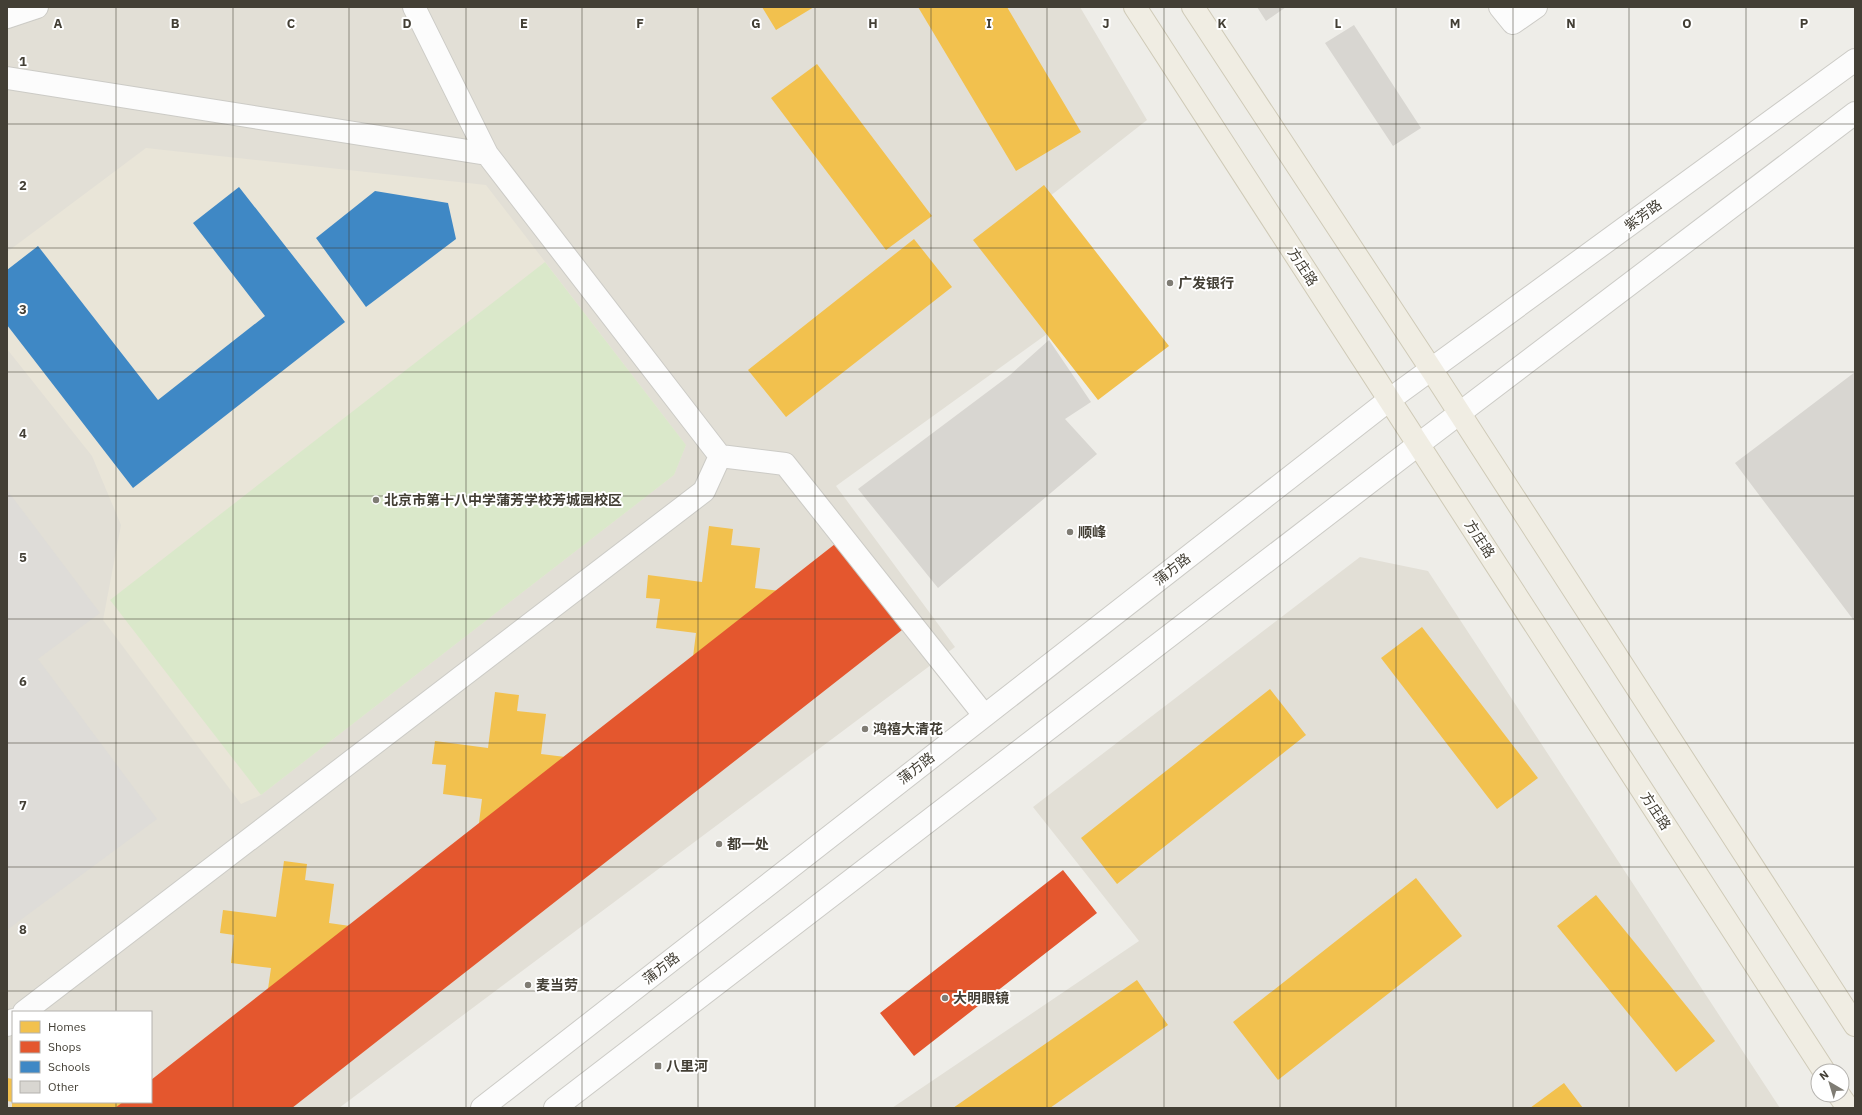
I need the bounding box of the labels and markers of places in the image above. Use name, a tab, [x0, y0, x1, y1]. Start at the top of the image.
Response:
place label: 广发银行	[1178, 274, 1234, 292]
marker: 广发银行	[1165, 278, 1175, 288]
place label: 北京市第十八中学蒲芳学校芳城园校区	[384, 491, 622, 509]
marker: 北京市第十八中学蒲芳学校芳城园校区	[371, 495, 381, 505]
place label: 顺峰	[1078, 523, 1106, 541]
marker: 顺峰	[1065, 527, 1075, 537]
place label: 鸿禧大清花	[873, 720, 943, 738]
marker: 鸿禧大清花	[860, 724, 870, 734]
place label: 都一处	[727, 835, 769, 853]
marker: 都一处	[714, 839, 724, 849]
place label: 麦当劳	[536, 976, 578, 994]
marker: 麦当劳	[523, 980, 533, 990]
place label: 大明眼镜	[953, 989, 1009, 1007]
marker: 大明眼镜	[940, 993, 950, 1003]
place label: 八里河	[666, 1057, 708, 1075]
marker: 八里河	[653, 1061, 663, 1071]

